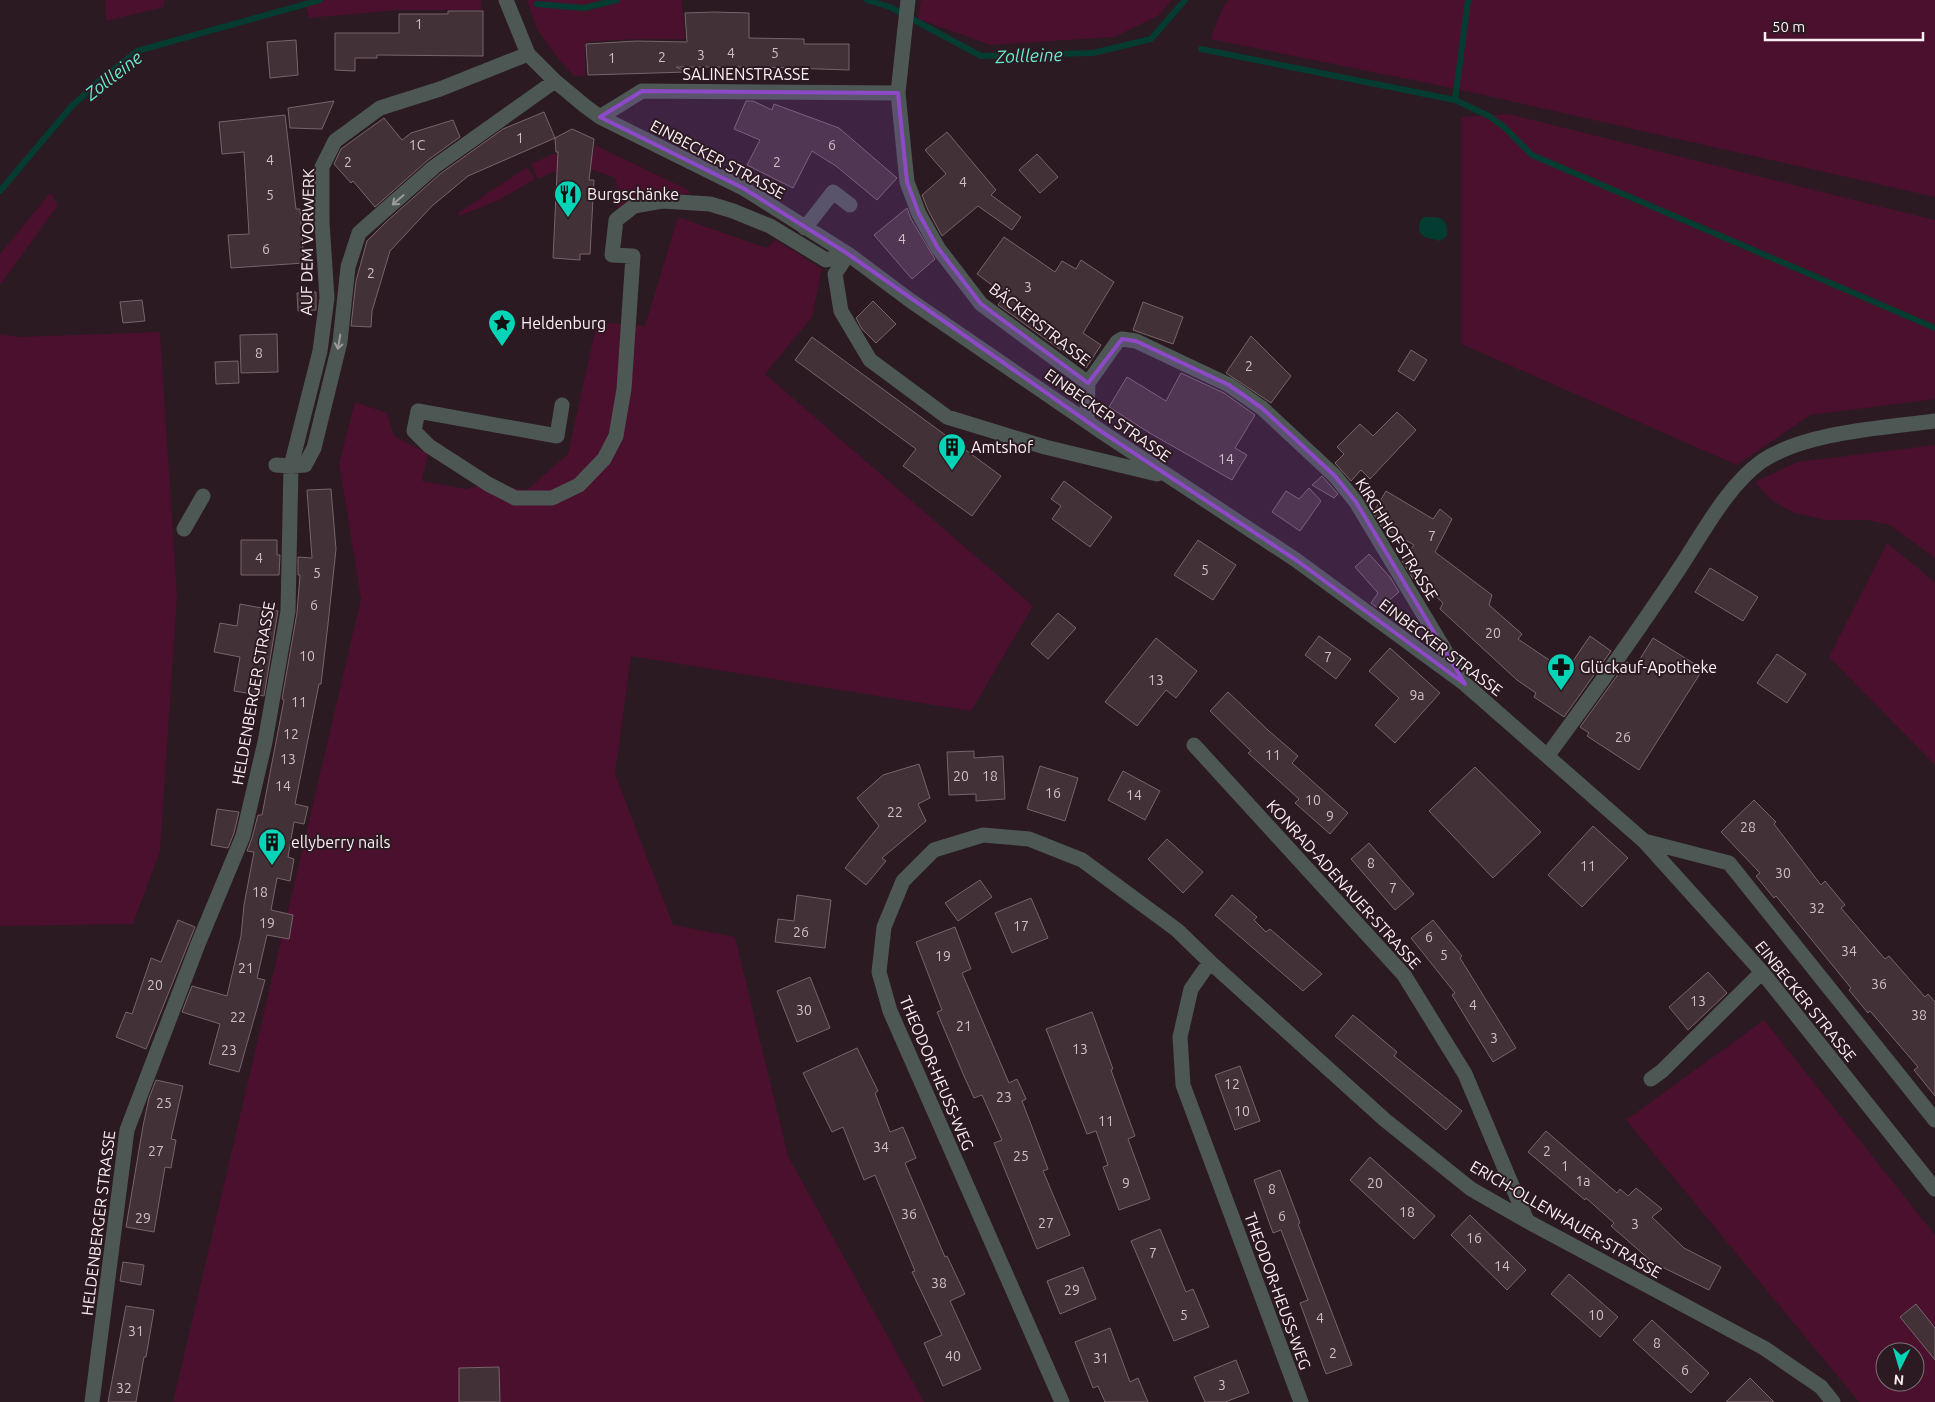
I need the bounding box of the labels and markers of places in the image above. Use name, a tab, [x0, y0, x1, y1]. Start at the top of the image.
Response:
restaurant icon: Burgschänke	[553, 179, 583, 218]
place label: Burgschänke	[587, 185, 679, 203]
place icon: Heldenburg	[487, 308, 517, 347]
place label: Heldenburg	[521, 314, 606, 332]
building icon: Amtshof	[937, 432, 967, 471]
place label: Amtshof	[971, 438, 1034, 456]
pharmacy icon: Glückauf-Apotheke	[1546, 652, 1576, 691]
place label: Glückauf-Apotheke	[1580, 658, 1717, 676]
building icon: ellyberry nails	[257, 827, 287, 866]
place label: ellyberry nails	[291, 833, 390, 851]

